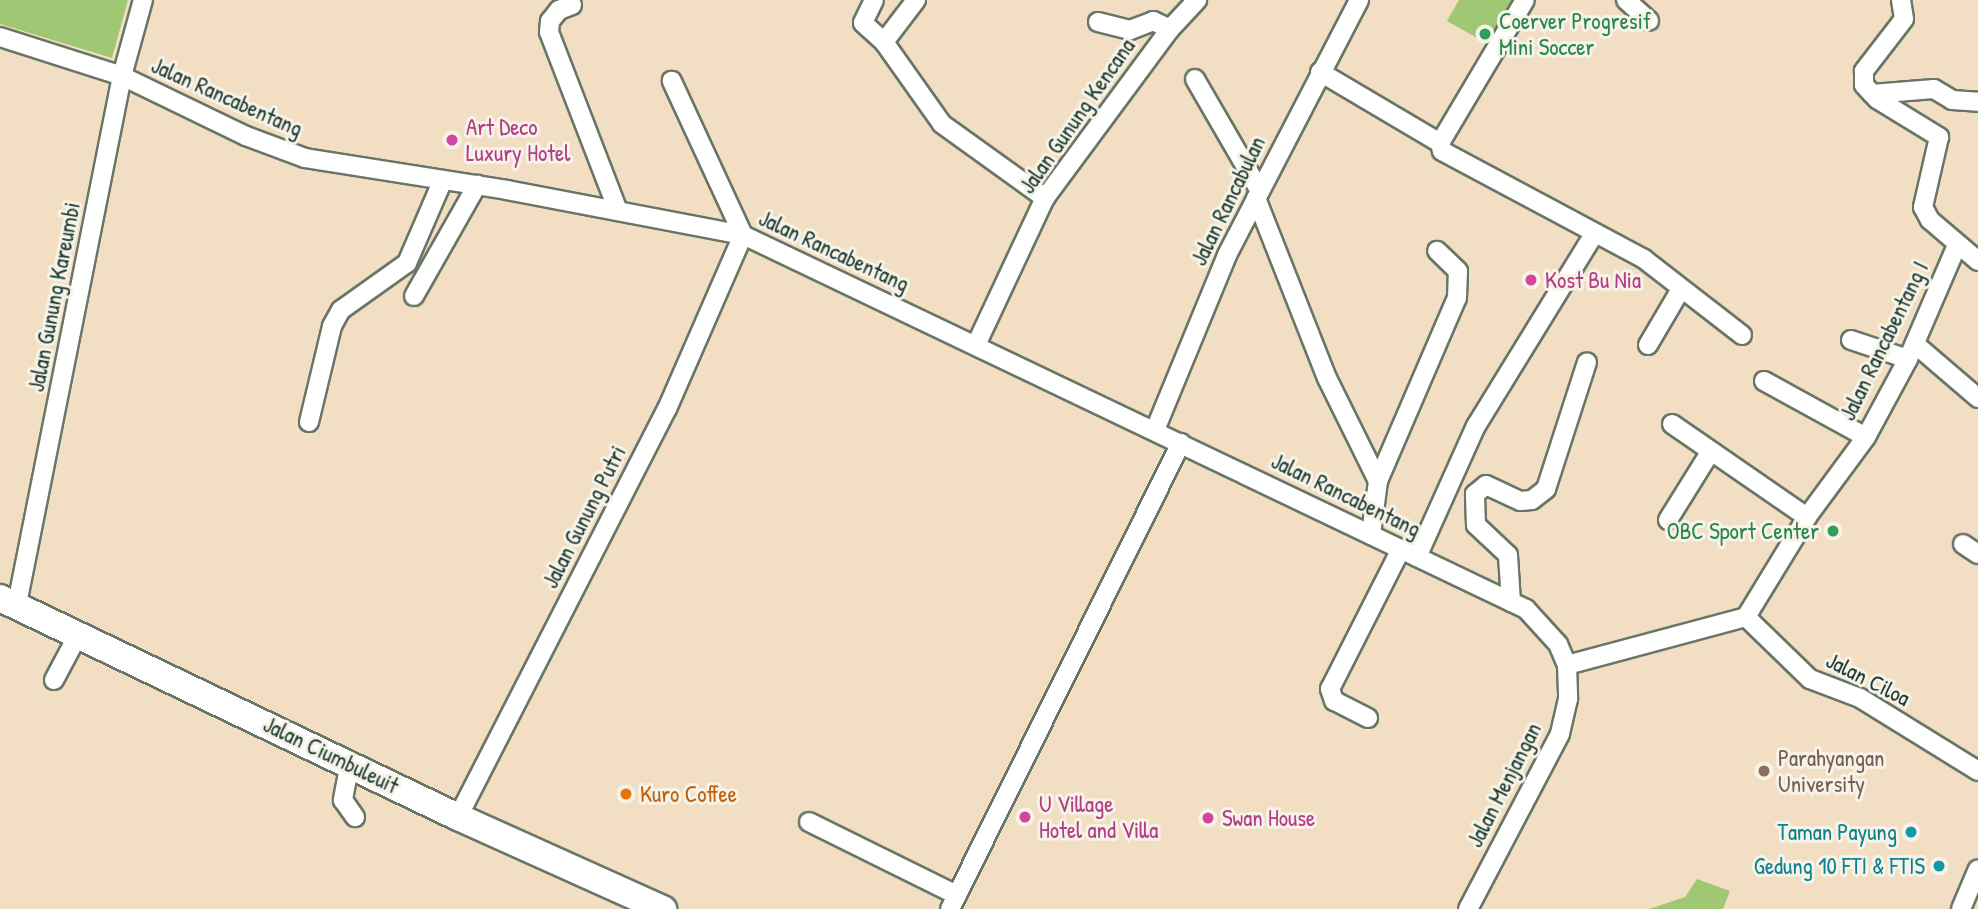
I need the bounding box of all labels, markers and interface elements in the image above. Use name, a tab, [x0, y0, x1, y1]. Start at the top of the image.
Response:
place label: Coerver Progresif Mini Soccer	[1499, 7, 1651, 61]
marker: Coerver Progresif Mini Soccer	[1477, 26, 1493, 42]
street label: Jalan Gunung Kencana	[1013, 33, 1141, 199]
street label: Jalan Rancabentang	[147, 51, 307, 143]
place label: Art Deco Luxury Hotel	[466, 113, 570, 167]
marker: Art Deco Luxury Hotel	[444, 132, 460, 148]
street label: Jalan Rancabulan	[1185, 132, 1271, 270]
street label: Jalan Gunung Kareumbi	[22, 200, 86, 394]
street label: Jalan Rancabentang	[754, 204, 914, 298]
street label: Jalan Rancabentang I	[1834, 257, 1934, 425]
place label: Kost Bu Nia	[1545, 266, 1641, 294]
marker: Kost Bu Nia	[1523, 272, 1539, 288]
street label: Jalan Gunung Putri	[536, 441, 632, 593]
street label: Jalan Rancabentang	[1267, 447, 1425, 543]
place label: OBC Sport Center	[1667, 517, 1819, 545]
marker: OBC Sport Center	[1825, 523, 1841, 539]
street label: Jalan Ciloa	[1821, 646, 1915, 712]
street label: Jalan Ciumbuleuit	[259, 710, 403, 800]
street label: Jalan Menjangan	[1461, 718, 1547, 852]
place label: Parahyangan University	[1778, 744, 1884, 798]
marker: Parahyangan University	[1756, 763, 1772, 779]
place label: Kuro Coffee	[640, 780, 737, 808]
marker: Kuro Coffee	[618, 786, 634, 802]
place label: U Village Hotel and Villa	[1039, 790, 1158, 844]
place label: Swan House	[1222, 804, 1315, 832]
marker: U Village Hotel and Villa	[1017, 809, 1033, 825]
marker: Swan House	[1200, 810, 1216, 826]
place label: Taman Payung	[1777, 818, 1897, 846]
marker: Taman Payung	[1903, 824, 1919, 840]
place label: Gedung 10 FTI & FTIS	[1754, 852, 1925, 880]
marker: Gedung 10 FTI & FTIS	[1931, 858, 1947, 874]

